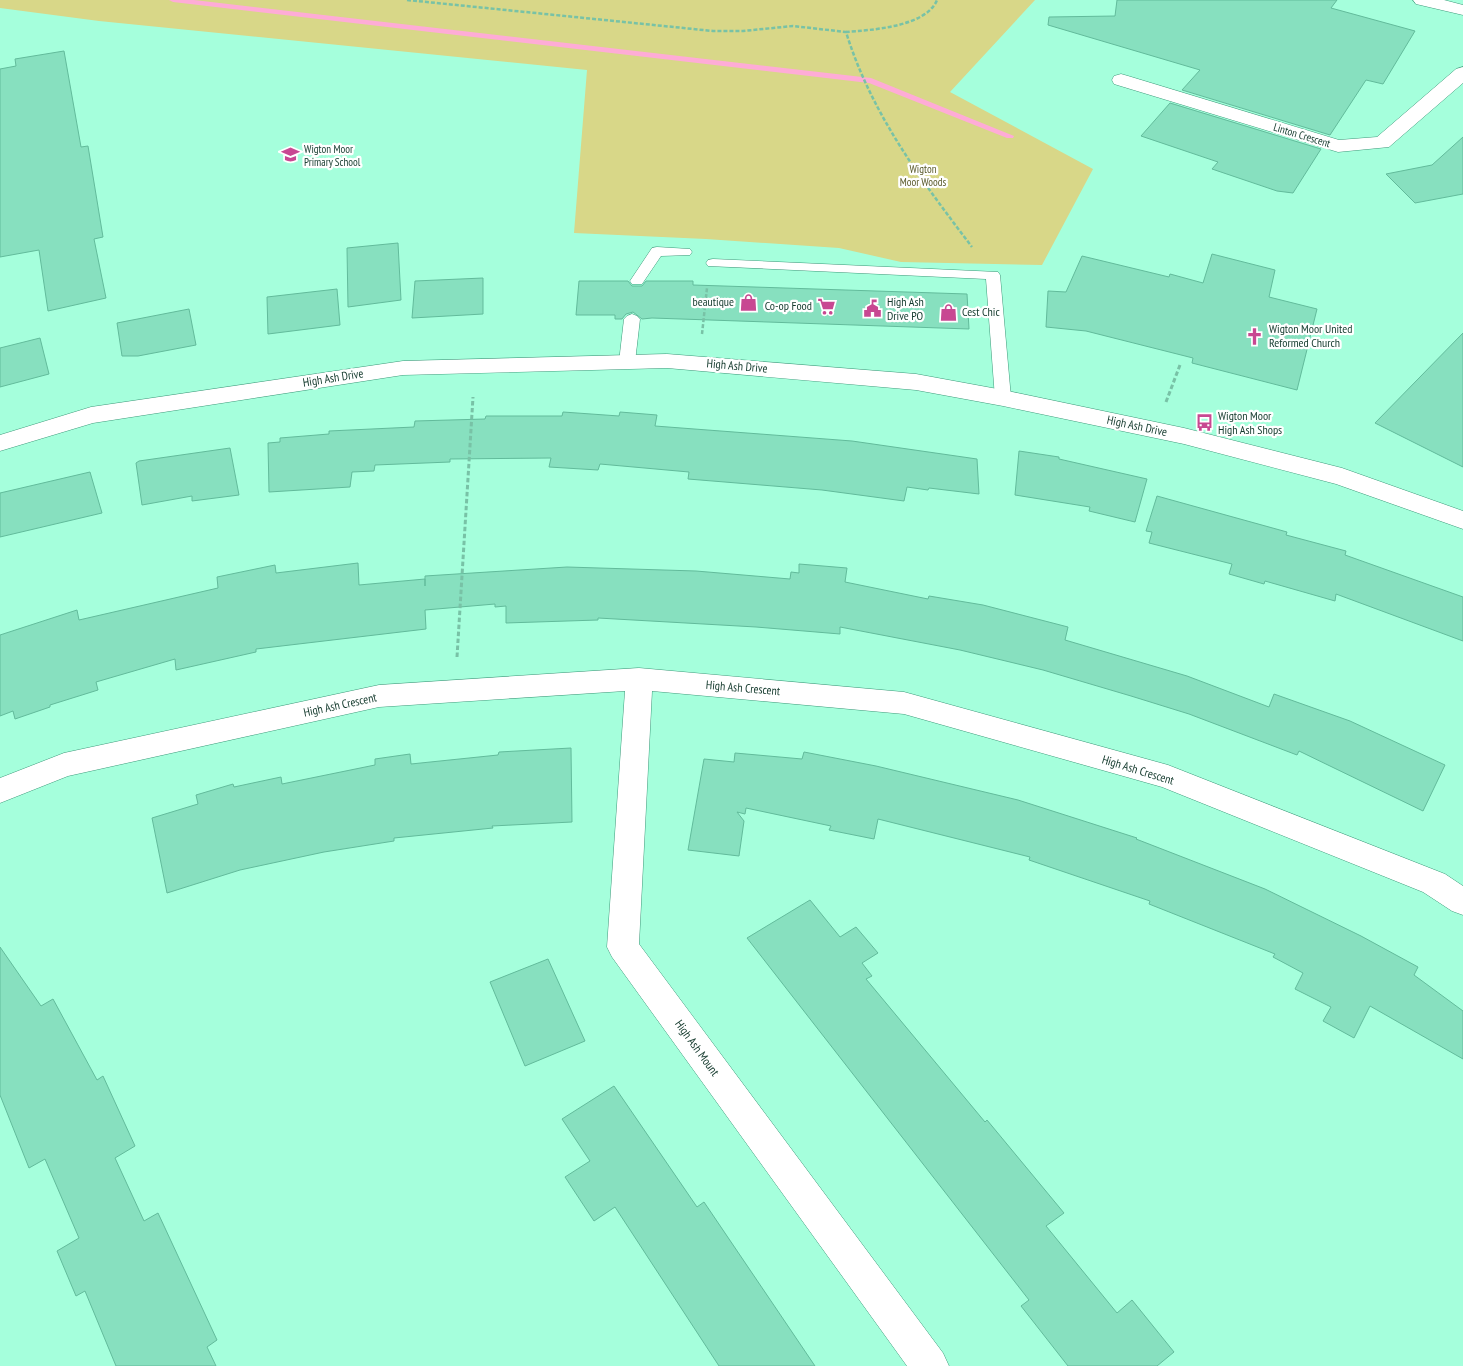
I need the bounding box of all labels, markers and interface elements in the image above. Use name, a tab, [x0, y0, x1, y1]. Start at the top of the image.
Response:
street label: Linton Crescent	[1272, 120, 1332, 150]
place label: Wigton Moor Primary School	[304, 142, 361, 169]
school or university icon: Wigton Moor Primary School	[280, 145, 300, 165]
park label: Wigton Moor Woods	[900, 162, 947, 189]
shop icon: beautique	[738, 292, 758, 312]
place label: beautique	[693, 294, 734, 309]
place label: High Ash Drive PO	[887, 294, 924, 323]
supermarket icon: Co-op Food	[816, 296, 836, 316]
place label: Co-op Food	[765, 298, 812, 313]
public building icon: High Ash Drive PO	[863, 299, 883, 319]
shop icon: Cest Chic	[938, 302, 958, 322]
place label: Cest Chic	[962, 304, 1000, 319]
place label: Wigton Moor United Reformed Church	[1269, 321, 1352, 350]
church icon: Wigton Moor United Reformed Church	[1245, 326, 1265, 346]
street label: High Ash Drive	[706, 355, 768, 376]
street label: High Ash Drive	[302, 365, 364, 390]
place label: Wigton Moor High Ash Shops	[1218, 408, 1282, 437]
street label: High Ash Drive	[1106, 412, 1169, 439]
bus stop icon: Wigton Moor High Ash Shops	[1194, 413, 1214, 433]
street label: High Ash Crescent	[705, 677, 782, 698]
street label: High Ash Crescent	[302, 689, 379, 720]
street label: High Ash Crescent	[1100, 751, 1177, 788]
street label: High Ash Mount	[672, 1017, 723, 1079]

